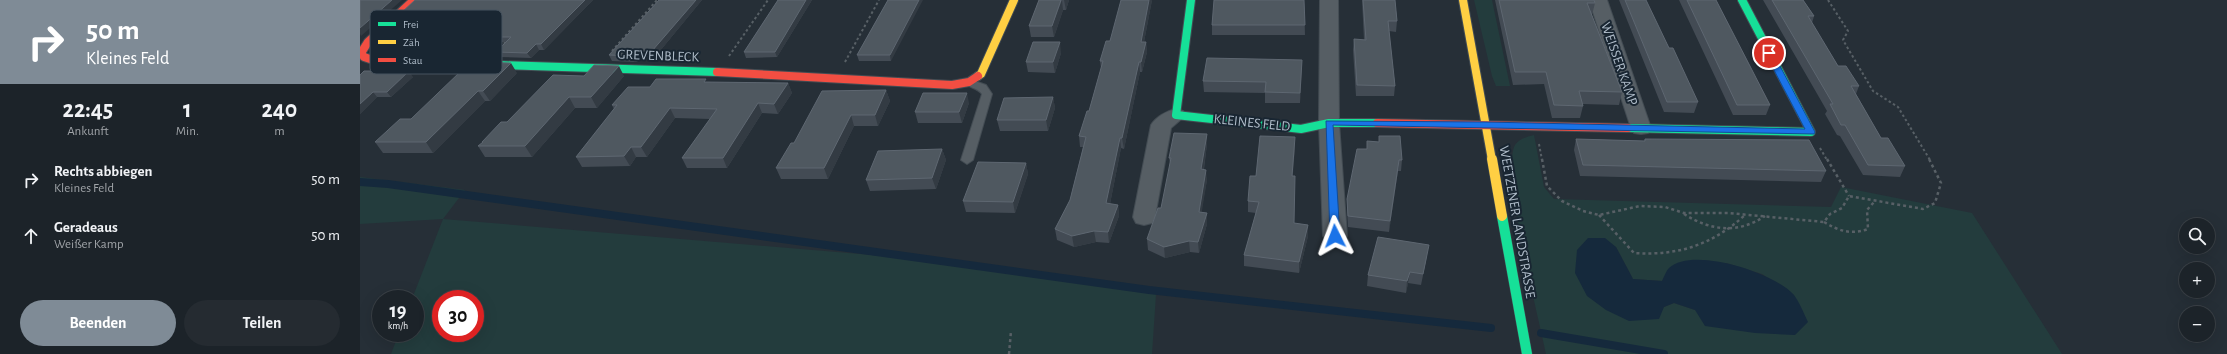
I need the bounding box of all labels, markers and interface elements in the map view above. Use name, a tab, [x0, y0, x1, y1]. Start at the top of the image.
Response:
legend	[370, 10, 502, 74]
icon: right	[20, 16, 72, 68]
text: 50 m	[86, 17, 140, 45]
text: Frei	[403, 19, 419, 30]
street label: WEISSER KAMP	[1598, 21, 1640, 107]
pin	[1752, 36, 1786, 70]
text: Zäh	[403, 37, 420, 48]
icon: arrive	[1758, 42, 1780, 64]
street label: GREVENBLECK	[617, 48, 700, 64]
text: Kleines Feld	[86, 50, 169, 68]
text: Stau	[403, 55, 423, 66]
text: 22:45	[63, 98, 113, 122]
text: 1	[183, 98, 192, 122]
text: 240	[261, 98, 297, 122]
street label: KLEINES FELD	[1213, 112, 1291, 134]
text: Ankunft	[67, 125, 109, 138]
text: Min.	[176, 125, 199, 138]
text: m	[274, 125, 285, 138]
street label: WEETZENER LANDSTRASSE	[1497, 144, 1537, 300]
text: Rechts abbiegen	[54, 164, 152, 179]
icon: right	[20, 169, 42, 191]
text: 50 m	[311, 172, 340, 187]
text: Kleines Feld	[54, 182, 114, 195]
position arrow	[1314, 215, 1356, 257]
map controls	[2179, 218, 2215, 342]
button: search	[2179, 218, 2215, 254]
text: Geradeaus	[54, 220, 118, 235]
icon: ahead	[20, 225, 42, 247]
text: 50 m	[311, 228, 340, 243]
text: Weißer Kamp	[54, 238, 124, 251]
button: +	[2179, 262, 2215, 298]
speed limit sign: 30	[432, 290, 484, 342]
button: Beenden	[20, 300, 176, 346]
button: Teilen	[184, 300, 340, 346]
text: 19	[390, 301, 406, 321]
button: −	[2179, 306, 2215, 342]
text: km/h	[388, 321, 408, 331]

